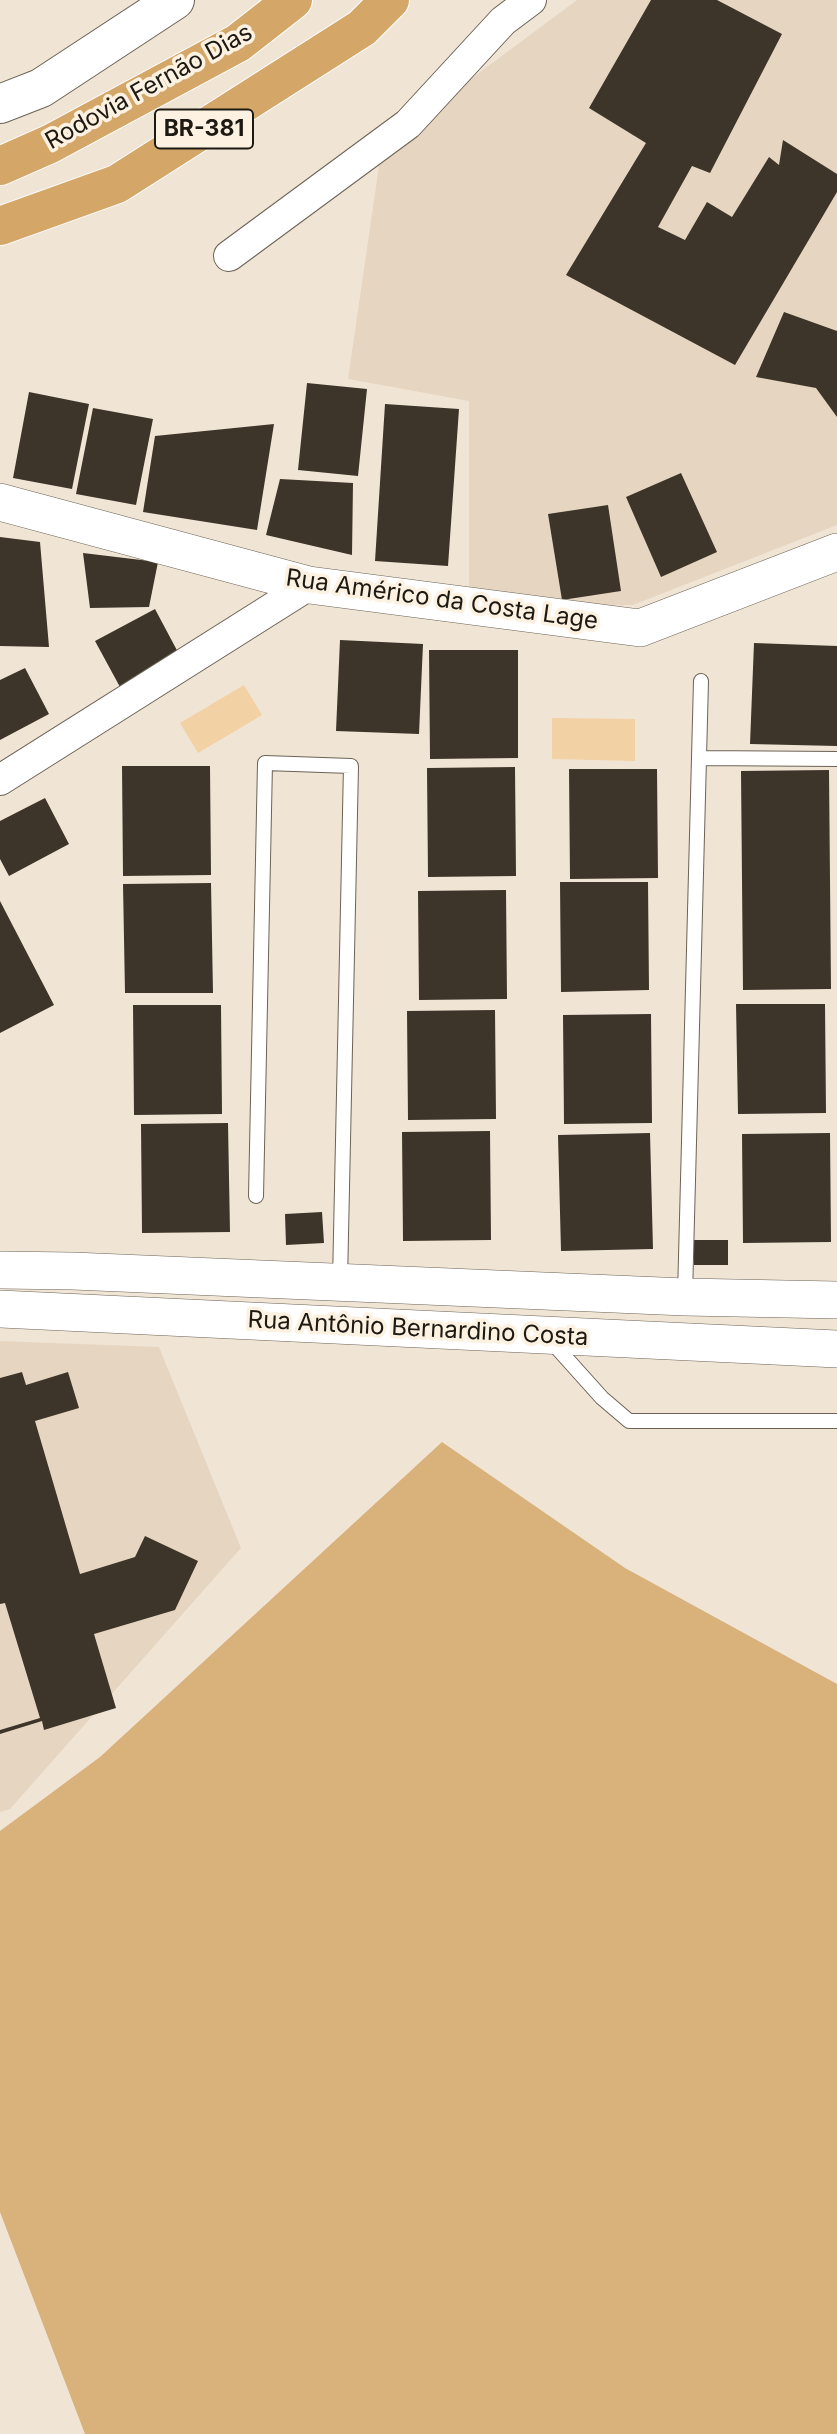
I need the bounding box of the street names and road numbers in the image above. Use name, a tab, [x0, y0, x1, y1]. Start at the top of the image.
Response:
street label: Rodovia Fernão Dias	[40, 18, 258, 156]
road number: BR-381	[155, 110, 253, 148]
street label: Rua Américo da Costa Lage	[284, 564, 600, 636]
street label: Rua Antônio Bernardino Costa	[247, 1306, 589, 1352]

